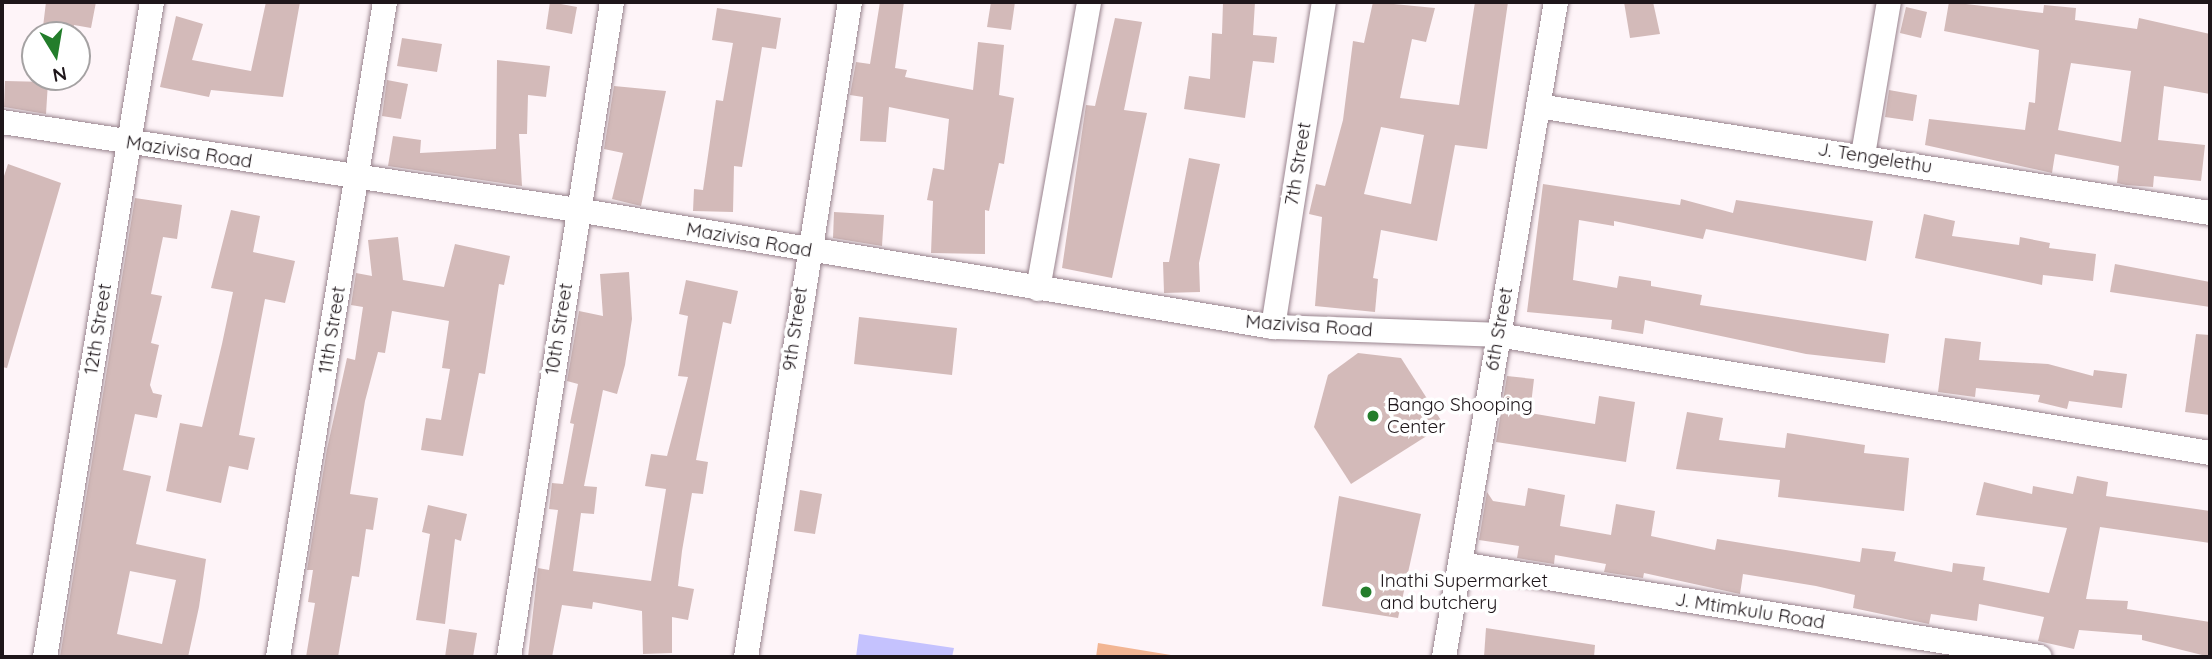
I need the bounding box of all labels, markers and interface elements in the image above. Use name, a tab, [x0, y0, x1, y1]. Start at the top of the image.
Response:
north arrow	[21, 21, 91, 91]
text: N	[50, 62, 69, 88]
street label: 7th Street	[1280, 121, 1316, 207]
street label: Mazivisa Road	[124, 131, 254, 173]
street label: J. Tengelethu	[1816, 138, 1934, 178]
street label: Mazivisa Road	[684, 218, 814, 262]
street label: 10th Street	[540, 281, 578, 377]
street label: 12th Street	[80, 282, 116, 376]
street label: 11th Street	[314, 285, 350, 375]
street label: 9th Street	[778, 285, 812, 373]
street label: 6th Street	[1480, 285, 1518, 373]
street label: Mazivisa Road	[1245, 310, 1373, 342]
place label: Bango Shooping Center	[1387, 394, 1533, 438]
marker: Bango Shooping Center	[1365, 408, 1381, 424]
place label: Inathi Supermarket and butchery	[1380, 570, 1548, 614]
marker: Inathi Supermarket and butchery	[1358, 584, 1374, 600]
street label: J. Mtimkulu Road	[1673, 588, 1827, 634]

